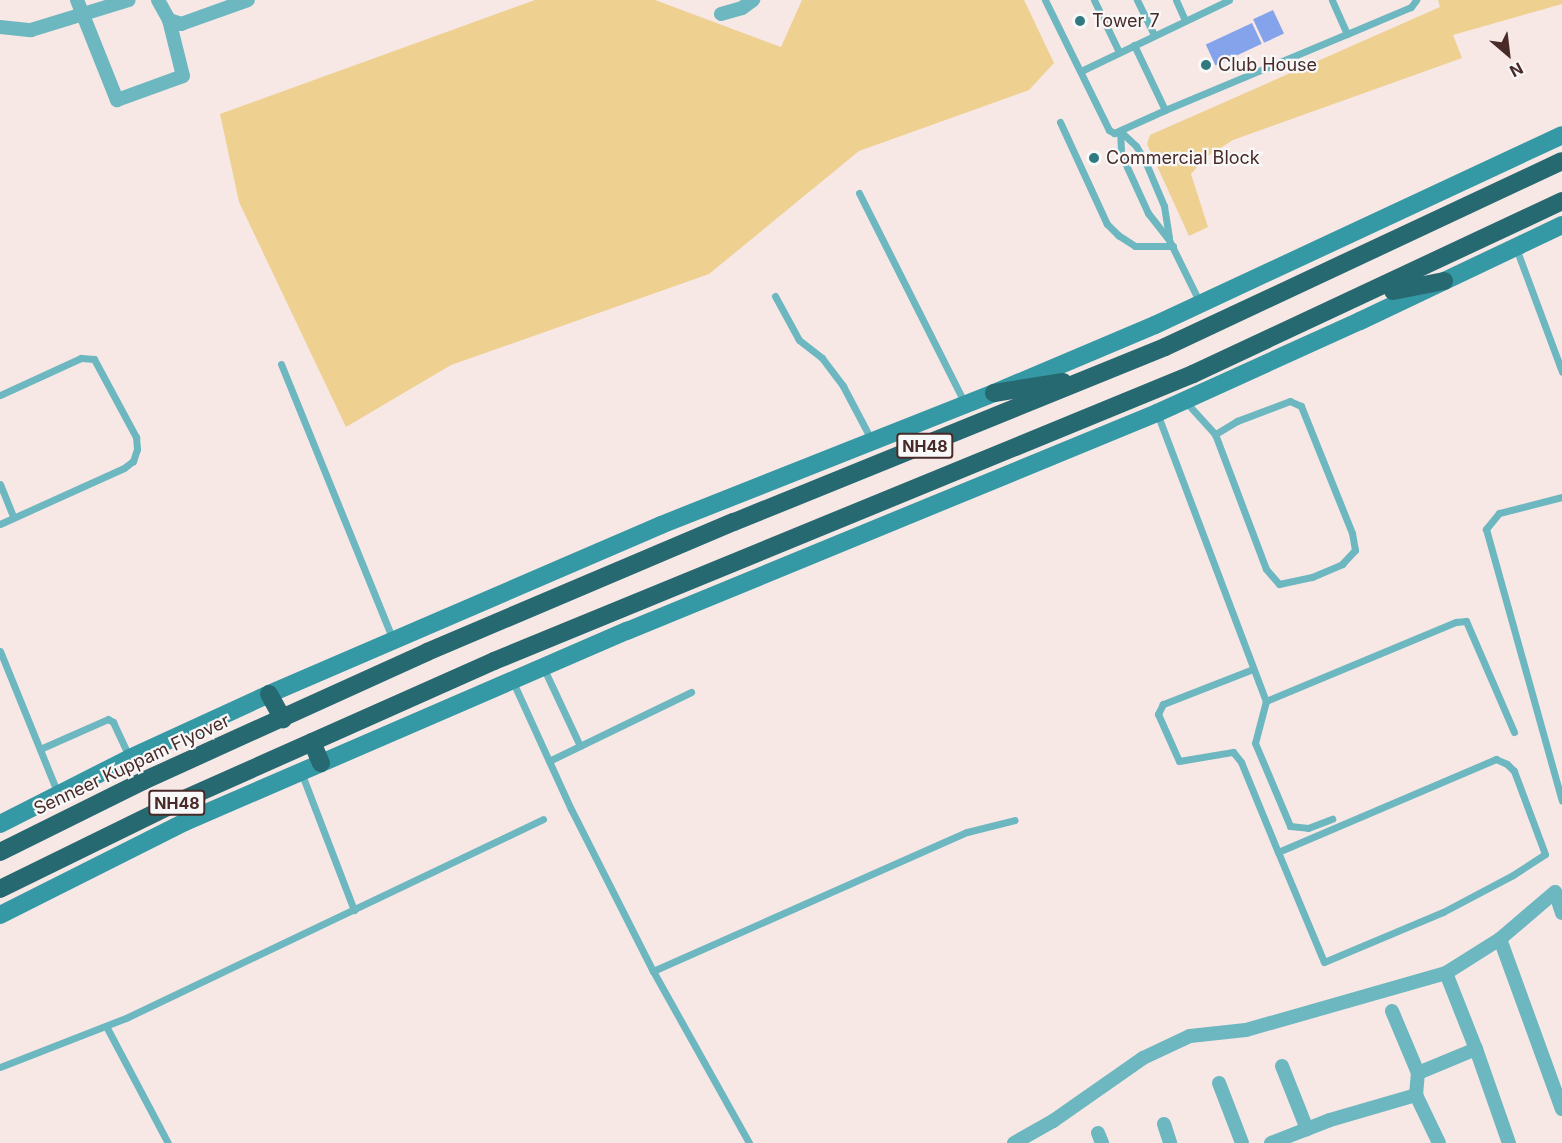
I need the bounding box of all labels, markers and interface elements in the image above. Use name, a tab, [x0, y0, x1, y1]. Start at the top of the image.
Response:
place label: Tower 7	[1092, 10, 1160, 32]
marker: Tower 7	[1073, 14, 1087, 28]
north arrow	[1478, 24, 1538, 84]
place label: Club House	[1218, 54, 1317, 76]
marker: Club House	[1199, 58, 1213, 72]
text: N	[1506, 58, 1527, 82]
place label: Commercial Block	[1106, 147, 1260, 169]
marker: Commercial Block	[1087, 151, 1101, 165]
road number: NH48	[895, 433, 955, 459]
street label: Senneer Kuppam Flyover	[31, 710, 233, 820]
road number: NH48	[147, 790, 207, 816]

